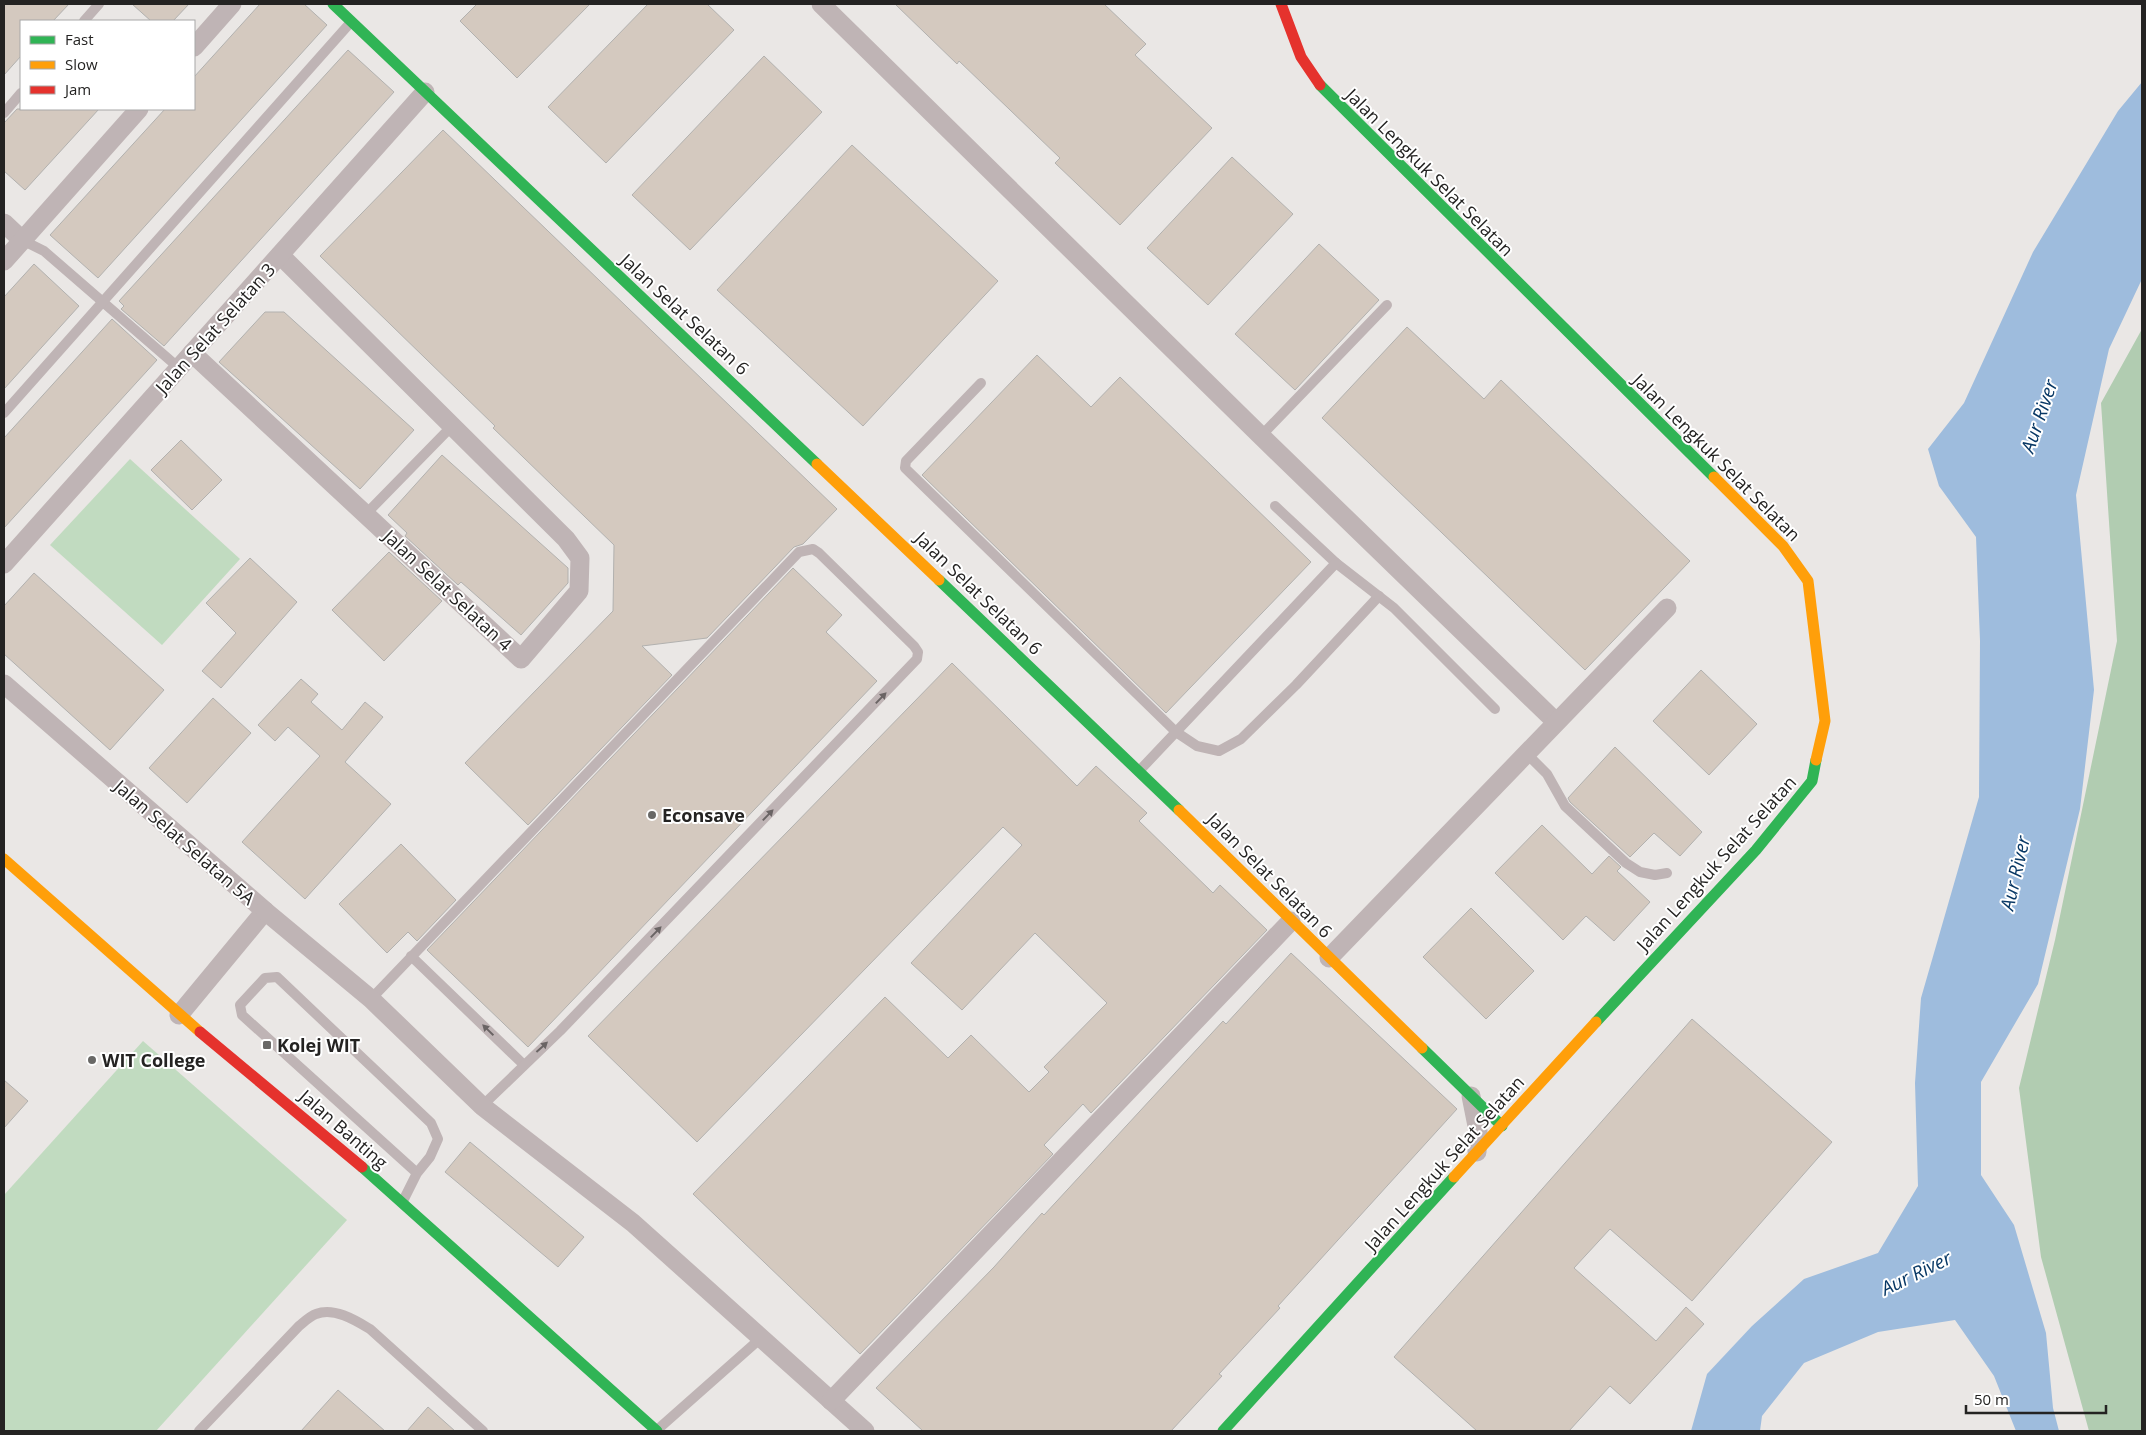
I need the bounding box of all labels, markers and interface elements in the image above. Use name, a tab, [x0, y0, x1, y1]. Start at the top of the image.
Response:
legend	[20, 20, 195, 110]
text: Fast	[65, 29, 94, 49]
text: Slow	[65, 54, 98, 74]
text: Jam	[63, 79, 91, 99]
street label: Jalan Lengkuk Selat Selatan	[1340, 82, 1519, 261]
street label: Jalan Selat Selatan 6	[614, 247, 754, 380]
street label: Jalan Selat Selatan 3	[149, 258, 280, 400]
street label: Jalan Lengkuk Selat Selatan	[1627, 367, 1806, 546]
water label: Aur River	[2014, 375, 2064, 458]
street label: Jalan Selat Selatan 4	[377, 523, 517, 656]
street label: Jalan Selat Selatan 6	[909, 525, 1048, 660]
one-way arrow	[875, 692, 887, 704]
street label: Jalan Lengkuk Selat Selatan	[1630, 770, 1801, 957]
street label: Jalan Selat Selatan 5A	[108, 773, 261, 910]
place label: Econsave	[662, 803, 745, 827]
street label: Jalan Selat Selatan 6	[1201, 806, 1338, 943]
marker: Econsave	[646, 809, 658, 821]
one-way arrow	[762, 809, 774, 821]
water label: Aur River	[1993, 832, 2036, 915]
one-way arrow	[649, 926, 661, 938]
one-way arrow	[482, 1024, 494, 1036]
place label: Kolej WIT	[277, 1033, 361, 1057]
marker: Kolej WIT	[261, 1039, 273, 1051]
one-way arrow	[535, 1041, 547, 1053]
place label: WIT College	[102, 1048, 206, 1072]
marker: WIT College	[86, 1054, 98, 1066]
street label: Jalan Lengkuk Selat Selatan	[1358, 1070, 1529, 1257]
street label: Jalan Banting	[293, 1083, 393, 1174]
water label: Aur River	[1875, 1244, 1957, 1302]
scale bar	[1966, 1382, 2106, 1414]
text: 50 m	[1974, 1389, 2009, 1409]

